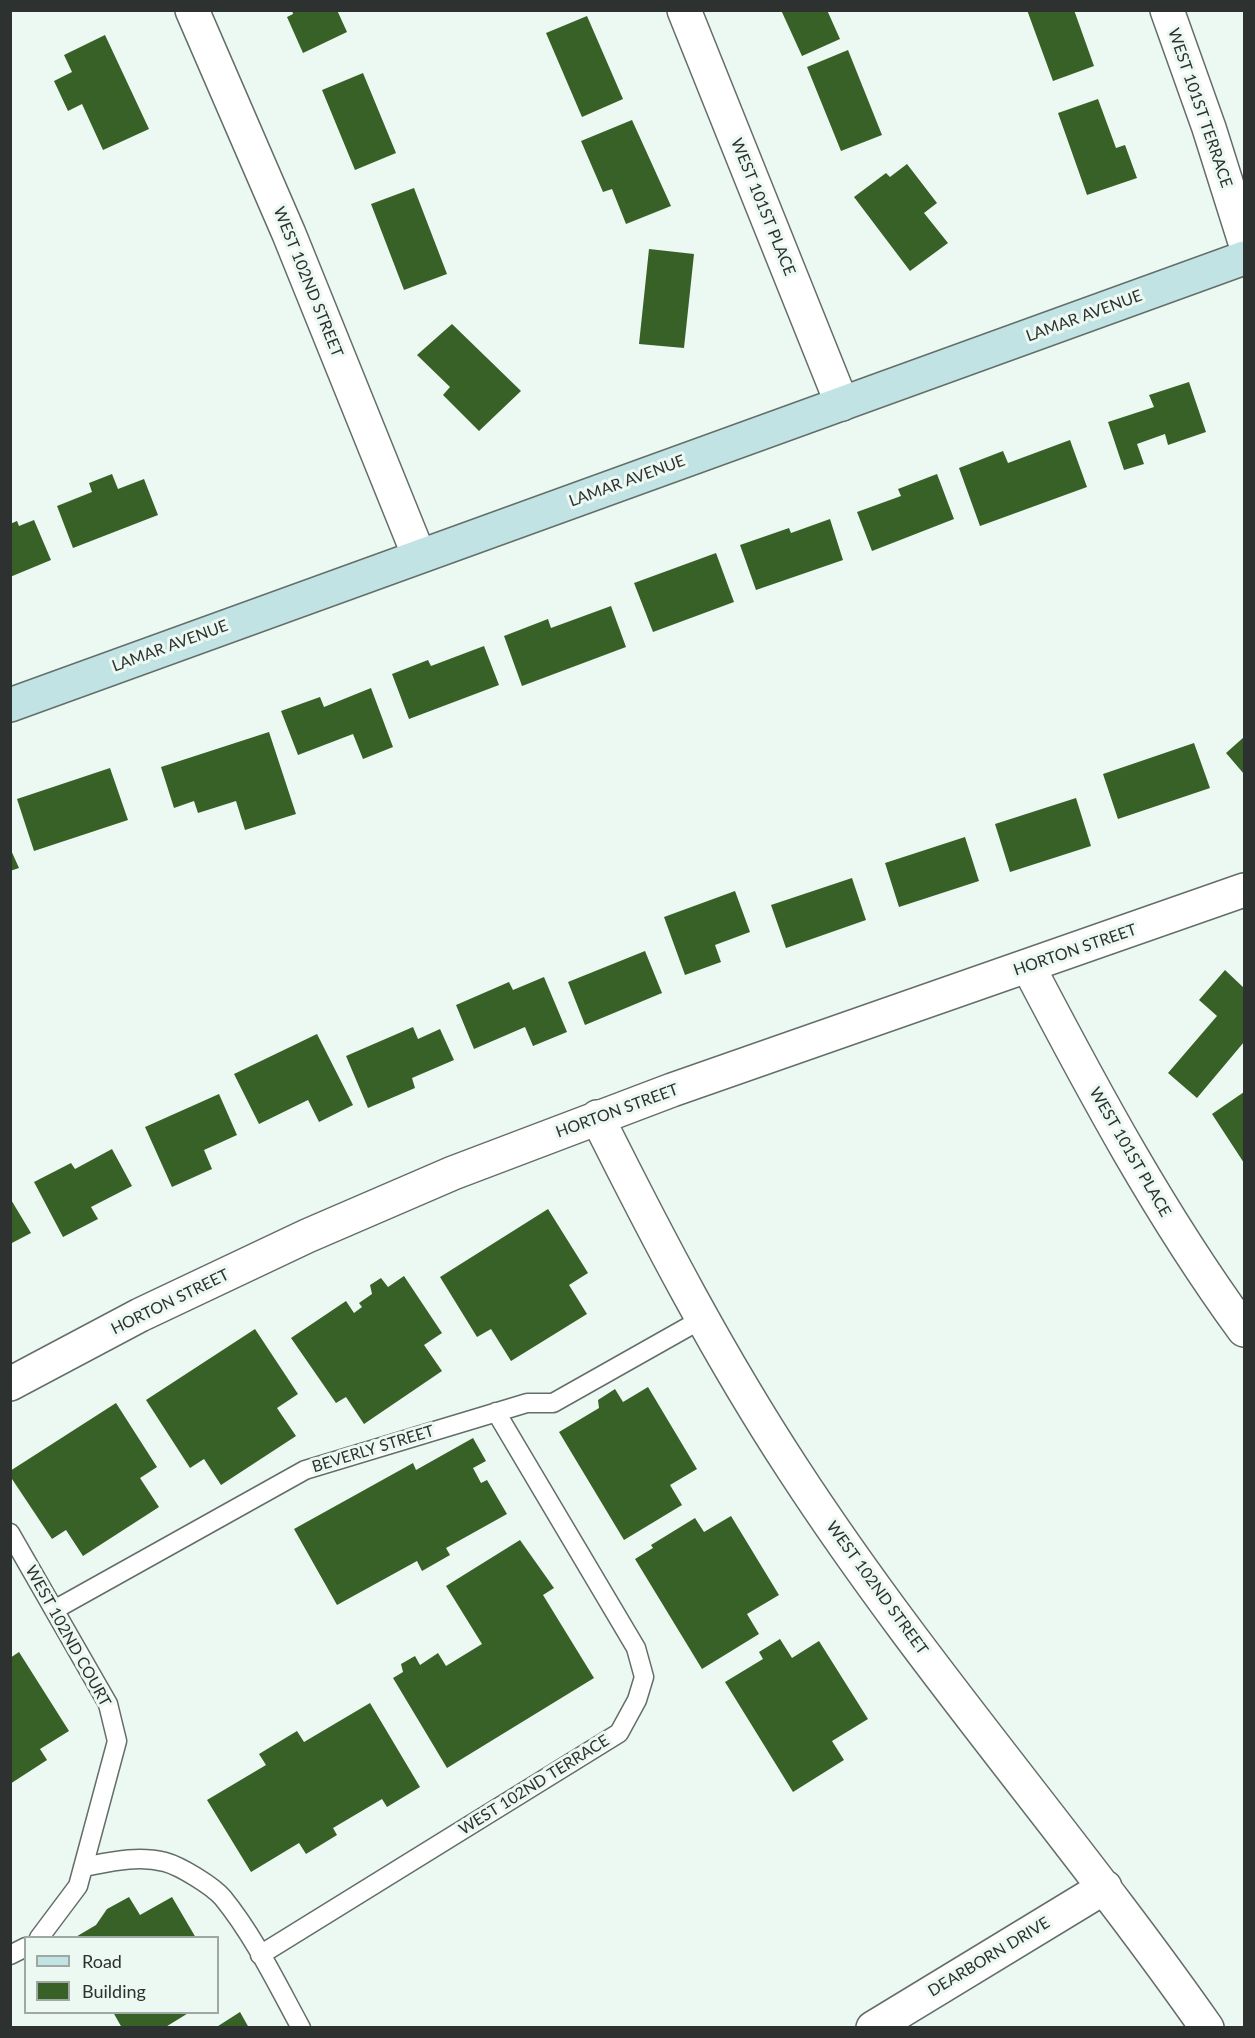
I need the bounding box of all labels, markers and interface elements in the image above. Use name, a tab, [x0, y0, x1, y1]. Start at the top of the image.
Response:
street label: WEST 101ST TERRACE	[1164, 26, 1236, 190]
street label: WEST 101ST PLACE	[727, 136, 799, 278]
street label: WEST 102ND STREET	[269, 204, 347, 360]
street label: LAMAR AVENUE	[1023, 286, 1145, 346]
street label: LAMAR AVENUE	[566, 451, 688, 511]
street label: LAMAR AVENUE	[109, 616, 231, 676]
street label: HORTON STREET	[1011, 920, 1139, 980]
street label: HORTON STREET	[553, 1080, 681, 1142]
street label: WEST 101ST PLACE	[1085, 1084, 1175, 1220]
street label: HORTON STREET	[108, 1265, 232, 1339]
street label: BEVERLY STREET	[310, 1421, 436, 1477]
street label: WEST 102ND STREET	[822, 1517, 932, 1659]
street label: WEST 102ND COURT	[21, 1562, 115, 1710]
street label: WEST 102ND TERRACE	[455, 1731, 613, 1839]
street label: DEARBORN DRIVE	[925, 1913, 1053, 2001]
legend	[24, 1936, 219, 2014]
text: Road	[82, 1950, 122, 1972]
text: Building	[82, 1980, 146, 2002]

